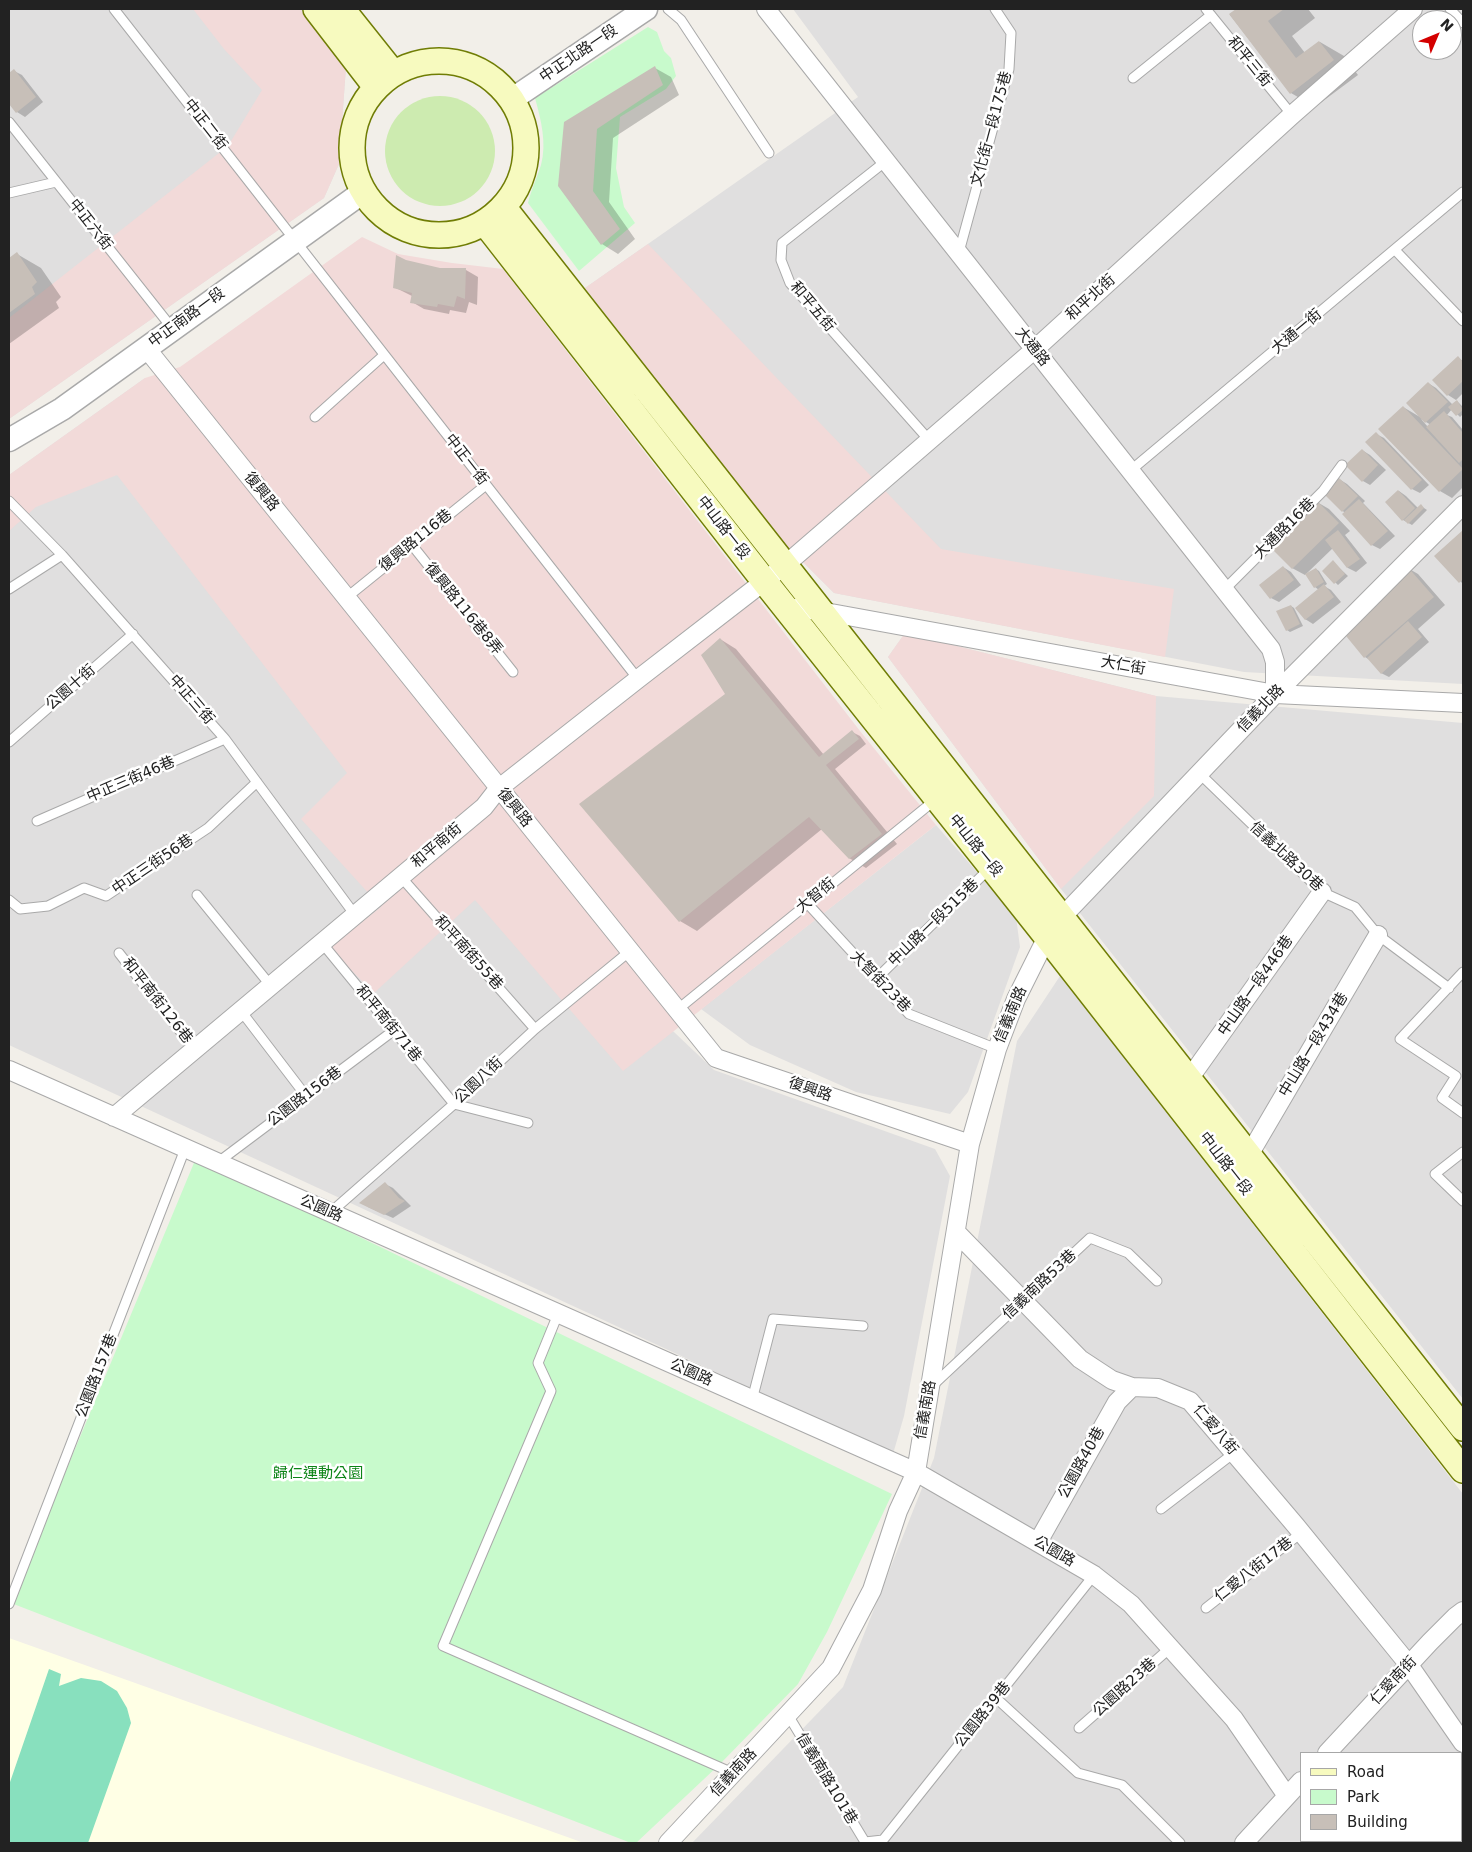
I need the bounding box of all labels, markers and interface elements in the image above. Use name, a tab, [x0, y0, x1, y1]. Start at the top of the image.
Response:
north arrow	[1412, 10, 1462, 60]
text: N	[1437, 15, 1457, 35]
street label: 中正北路一段	[537, 21, 621, 87]
street label: 和平三街	[1223, 33, 1275, 91]
street label: 文化街一段175巷	[968, 69, 1016, 189]
street label: 中正二街	[179, 96, 231, 154]
street label: 中正六街	[64, 196, 116, 254]
street label: 和平北街	[1063, 271, 1119, 325]
street label: 和平五街	[786, 278, 838, 336]
street label: 中正南路一段	[145, 284, 229, 352]
street label: 大通一街	[1268, 306, 1326, 358]
street label: 大通路	[1011, 324, 1053, 370]
street label: 中正一街	[440, 431, 492, 489]
street label: 復興路	[240, 469, 282, 515]
street label: 中山路一段	[693, 493, 753, 563]
street label: 大通路16巷	[1251, 495, 1319, 563]
street label: 復興路116巷	[376, 506, 456, 576]
street label: 復興路116巷8弄	[420, 559, 506, 659]
street label: 大仁街	[1099, 653, 1147, 679]
street label: 公園十街	[42, 662, 100, 714]
street label: 中正三街	[165, 671, 217, 729]
street label: 信義北路	[1234, 681, 1288, 737]
street label: 中正三街46巷	[84, 753, 178, 807]
street label: 復興路	[493, 785, 535, 831]
street label: 中山路一段	[944, 811, 1006, 881]
street label: 信義北路30巷	[1245, 818, 1327, 896]
street label: 和平南街	[408, 820, 466, 872]
street label: 中正三街56巷	[109, 831, 197, 899]
street label: 大智街	[793, 875, 839, 917]
street label: 中山路一段515巷	[885, 875, 983, 971]
street label: 和平南街55巷	[430, 912, 506, 994]
street label: 中山路一段446巷	[1215, 932, 1297, 1040]
street label: 大智街23巷	[846, 947, 914, 1017]
street label: 和平南街126巷	[118, 955, 196, 1047]
street label: 和平南街71巷	[351, 982, 425, 1066]
street label: 信義南路	[991, 984, 1031, 1046]
street label: 中山路一段434巷	[1276, 990, 1352, 1100]
street label: 公園八街	[451, 1054, 507, 1108]
street label: 公園路156巷	[264, 1063, 346, 1131]
street label: 復興路	[786, 1074, 834, 1106]
street label: 中山路一段	[1195, 1129, 1255, 1199]
street label: 公園路	[297, 1192, 345, 1226]
street label: 信義南路53巷	[999, 1246, 1081, 1324]
street label: 公園路157巷	[73, 1331, 121, 1421]
street label: 公園路	[667, 1356, 715, 1390]
street label: 信義南路	[912, 1379, 940, 1441]
street label: 仁愛八街	[1189, 1401, 1241, 1459]
street label: 公園路40巷	[1055, 1424, 1109, 1502]
park label: 歸仁運動公園	[273, 1465, 363, 1483]
street label: 公園路	[1030, 1533, 1078, 1571]
street label: 仁愛八街17巷	[1211, 1534, 1297, 1606]
street label: 仁愛南街	[1367, 1653, 1421, 1709]
street label: 公園路23巷	[1090, 1655, 1160, 1721]
street label: 公園路39巷	[951, 1679, 1015, 1751]
street label: 信義南路101巷	[792, 1730, 860, 1828]
street label: 信義南路	[707, 1745, 761, 1801]
legend	[1300, 1752, 1462, 1842]
text: Road	[1347, 1763, 1385, 1781]
text: Park	[1347, 1788, 1379, 1806]
text: Building	[1347, 1813, 1408, 1831]

